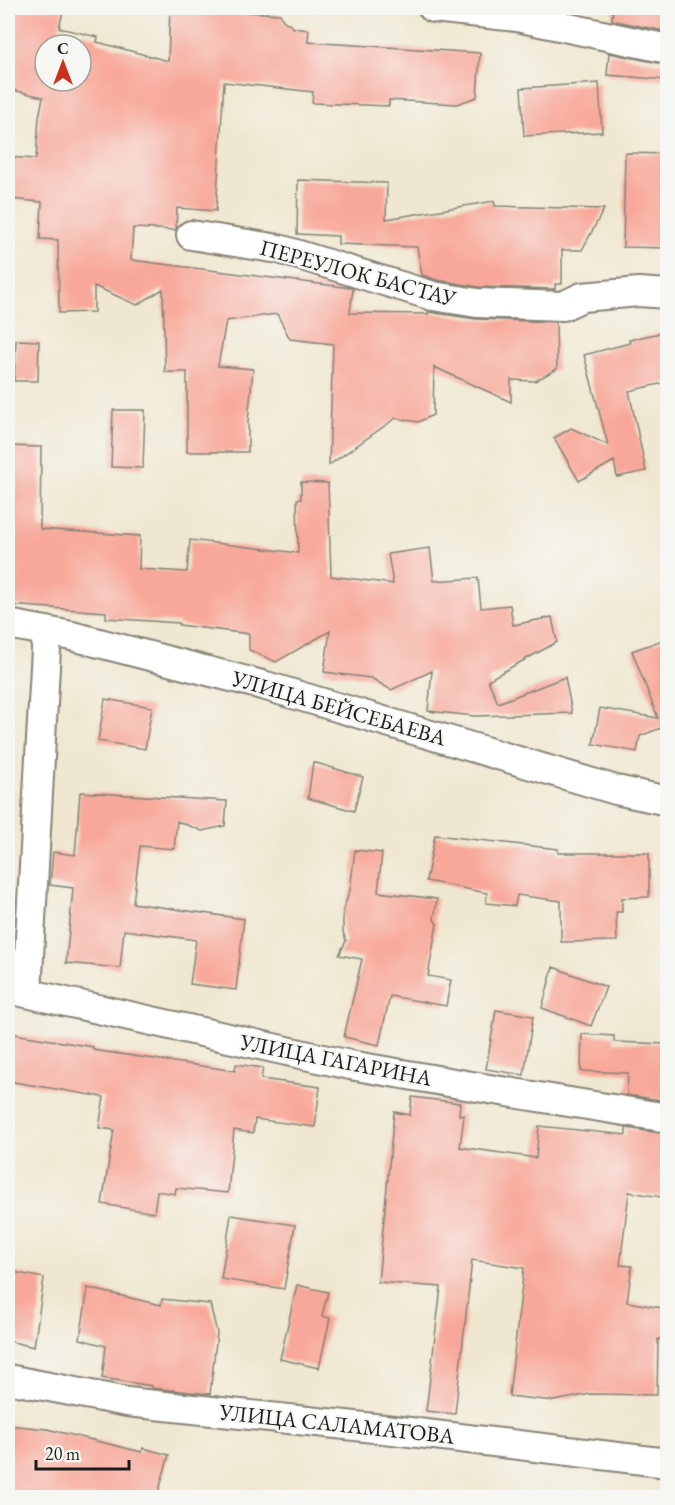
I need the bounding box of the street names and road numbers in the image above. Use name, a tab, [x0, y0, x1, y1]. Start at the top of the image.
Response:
street label: ПЕРЕУЛОК БАСТАУ	[257, 233, 459, 313]
street label: УЛИЦА БЕЙСЕБАЕВА	[228, 663, 450, 753]
street label: УЛИЦА ГАГАРИНА	[237, 1027, 435, 1093]
street label: УЛИЦА САЛАМАТОВА	[217, 1397, 457, 1451]

